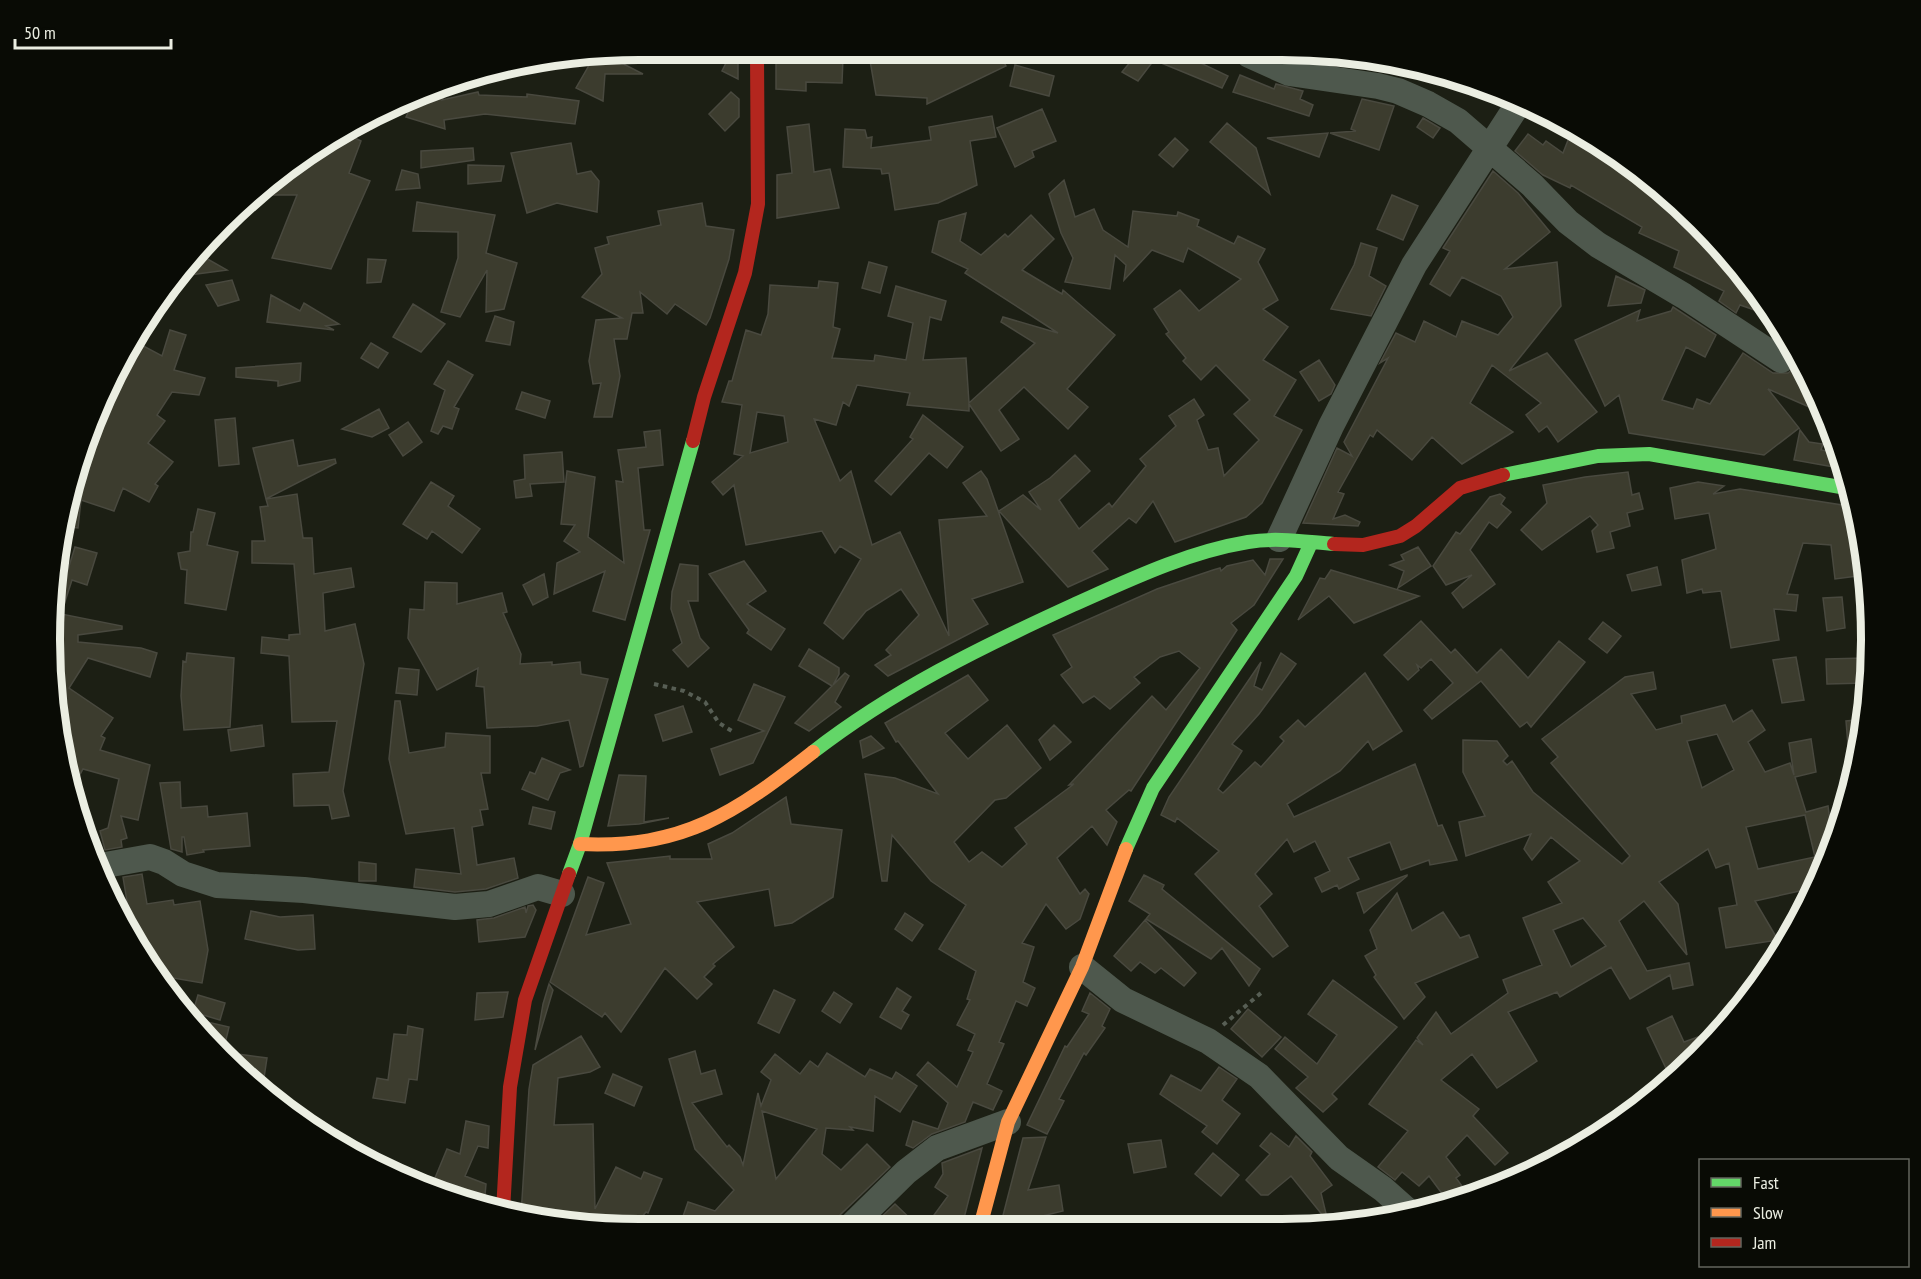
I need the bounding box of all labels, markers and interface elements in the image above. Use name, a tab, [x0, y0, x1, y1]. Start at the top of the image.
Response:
scale bar	[15, 12, 171, 50]
text: 50 m	[24, 21, 56, 44]
legend	[1699, 1159, 1909, 1267]
text: Fast	[1753, 1171, 1779, 1194]
text: Slow	[1753, 1201, 1784, 1224]
text: Jam	[1752, 1231, 1776, 1254]

